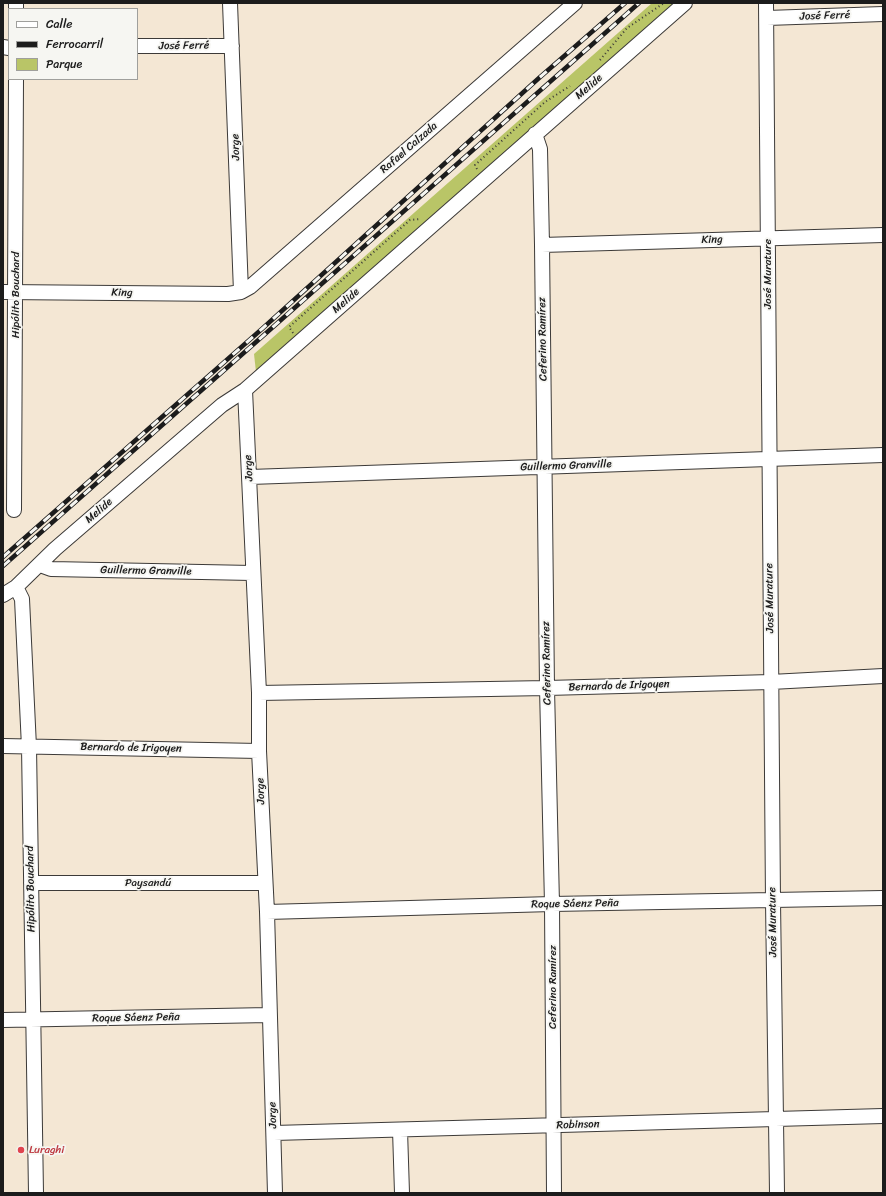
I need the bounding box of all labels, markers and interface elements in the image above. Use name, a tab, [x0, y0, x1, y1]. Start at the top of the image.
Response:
legend	[8, 8, 138, 80]
street label: José Ferré	[799, 9, 851, 23]
text: Calle	[46, 13, 73, 35]
text: Ferrocarril	[46, 33, 103, 55]
street label: José Ferré	[159, 39, 209, 53]
text: Parque	[46, 53, 82, 75]
street label: Melide	[573, 72, 605, 102]
street label: Rafael Calzada	[378, 120, 440, 176]
street label: Jorge	[229, 134, 243, 160]
street label: King	[701, 233, 723, 247]
street label: José Murature	[761, 239, 775, 309]
street label: Hipólito Bouchard	[9, 252, 23, 338]
street label: King	[111, 286, 133, 300]
street label: Melide	[330, 286, 362, 316]
street label: Ceferino Ramírez	[536, 297, 550, 381]
street label: Jorge	[242, 454, 256, 482]
street label: Guillermo Granville	[520, 458, 612, 474]
street label: Melide	[83, 496, 115, 526]
street label: José Murature	[763, 563, 777, 633]
street label: Guillermo Granville	[100, 564, 192, 578]
street label: Ceferino Ramírez	[540, 621, 554, 705]
street label: Bernardo de Irigoyen	[568, 678, 670, 694]
street label: Bernardo de Irigoyen	[80, 741, 182, 755]
street label: Jorge	[254, 778, 268, 804]
street label: Hipólito Bouchard	[24, 846, 38, 932]
street label: Paysandú	[125, 876, 171, 890]
street label: José Murature	[766, 887, 780, 957]
street label: Roque Sáenz Peña	[531, 897, 619, 911]
street label: Ceferino Ramírez	[546, 945, 560, 1029]
street label: Roque Sáenz Peña	[92, 1011, 180, 1025]
street label: Jorge	[266, 1102, 280, 1128]
street label: Robinson	[556, 1118, 600, 1132]
place label: Luraghi	[29, 1143, 64, 1157]
marker: Luraghi	[16, 1145, 26, 1155]

